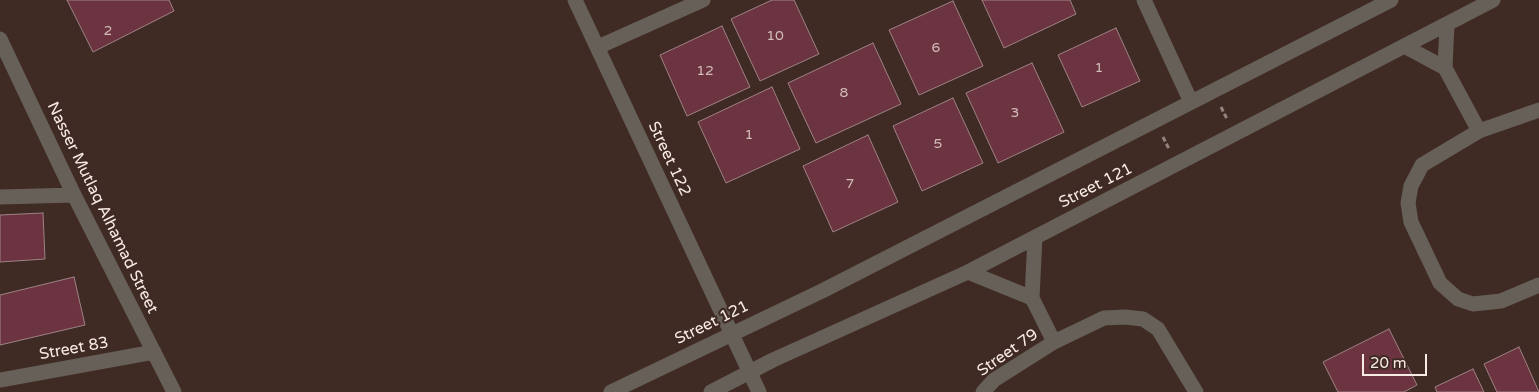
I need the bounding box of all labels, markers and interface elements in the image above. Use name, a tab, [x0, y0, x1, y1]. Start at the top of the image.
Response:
house number: 2	[104, 23, 112, 39]
house number: 10	[766, 28, 784, 44]
house number: 6	[932, 40, 940, 56]
house number: 1	[1095, 60, 1103, 76]
house number: 12	[696, 63, 714, 79]
house number: 8	[840, 85, 848, 101]
street label: Nasser Mutlaq Alhamad Street	[42, 99, 162, 317]
house number: 3	[1011, 105, 1019, 121]
street label: Street 122	[643, 119, 695, 199]
house number: 1	[745, 127, 753, 143]
house number: 5	[934, 136, 942, 152]
street label: Street 121	[1056, 159, 1136, 213]
house number: 7	[846, 176, 854, 192]
street label: Street 121	[672, 297, 752, 349]
street label: Street 79	[974, 325, 1042, 381]
street label: Street 83	[38, 333, 110, 365]
scale bar	[1364, 344, 1429, 376]
text: 20 m	[1370, 354, 1407, 372]

